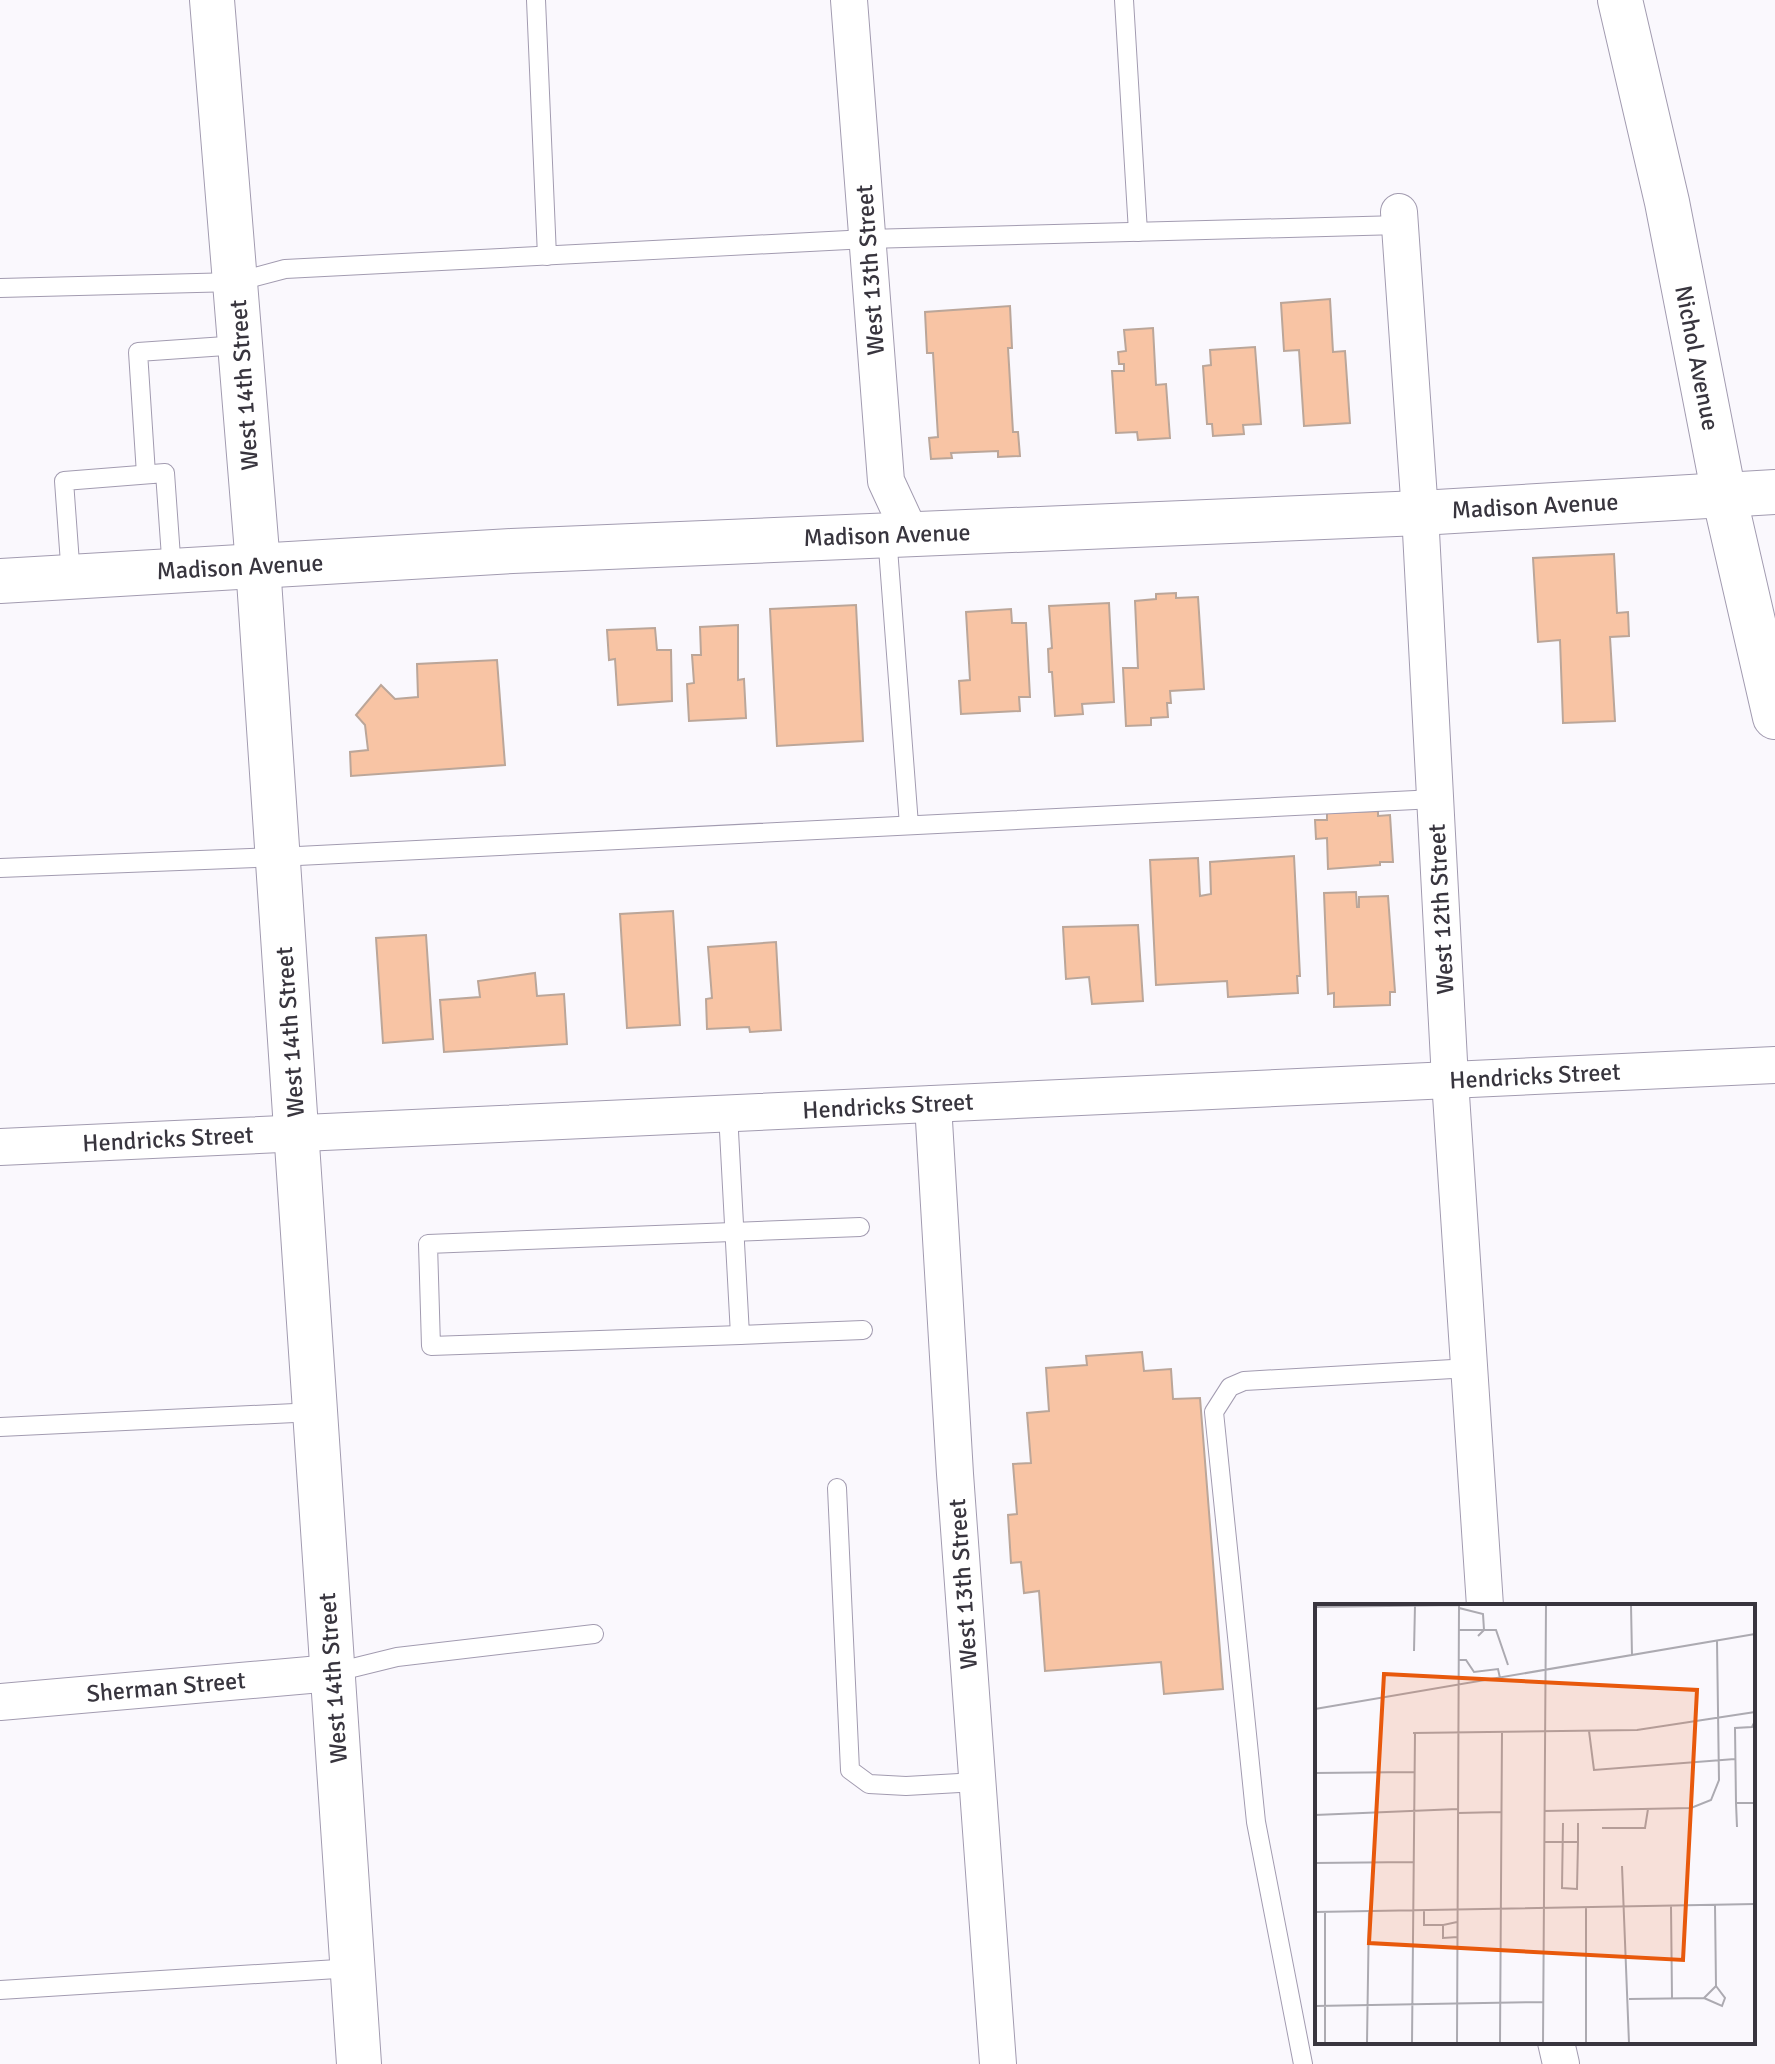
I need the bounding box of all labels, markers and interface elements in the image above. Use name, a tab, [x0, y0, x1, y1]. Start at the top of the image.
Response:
street label: West 13th Street	[849, 184, 891, 356]
street label: Nichol Avenue	[1668, 283, 1726, 433]
street label: West 14th Street	[223, 299, 265, 471]
street label: Madison Avenue	[1451, 487, 1619, 525]
street label: Madison Avenue	[803, 517, 971, 553]
street label: Madison Avenue	[156, 548, 324, 586]
street label: West 12th Street	[1422, 823, 1460, 995]
street label: West 14th Street	[269, 946, 311, 1118]
street label: Hendricks Street	[1449, 1057, 1621, 1095]
street label: Hendricks Street	[802, 1087, 974, 1125]
street label: Hendricks Street	[82, 1120, 254, 1158]
street label: West 13th Street	[942, 1498, 984, 1670]
street label: West 14th Street	[312, 1592, 354, 1764]
inset map	[1315, 1604, 1755, 2044]
street label: Sherman Street	[85, 1665, 247, 1709]

